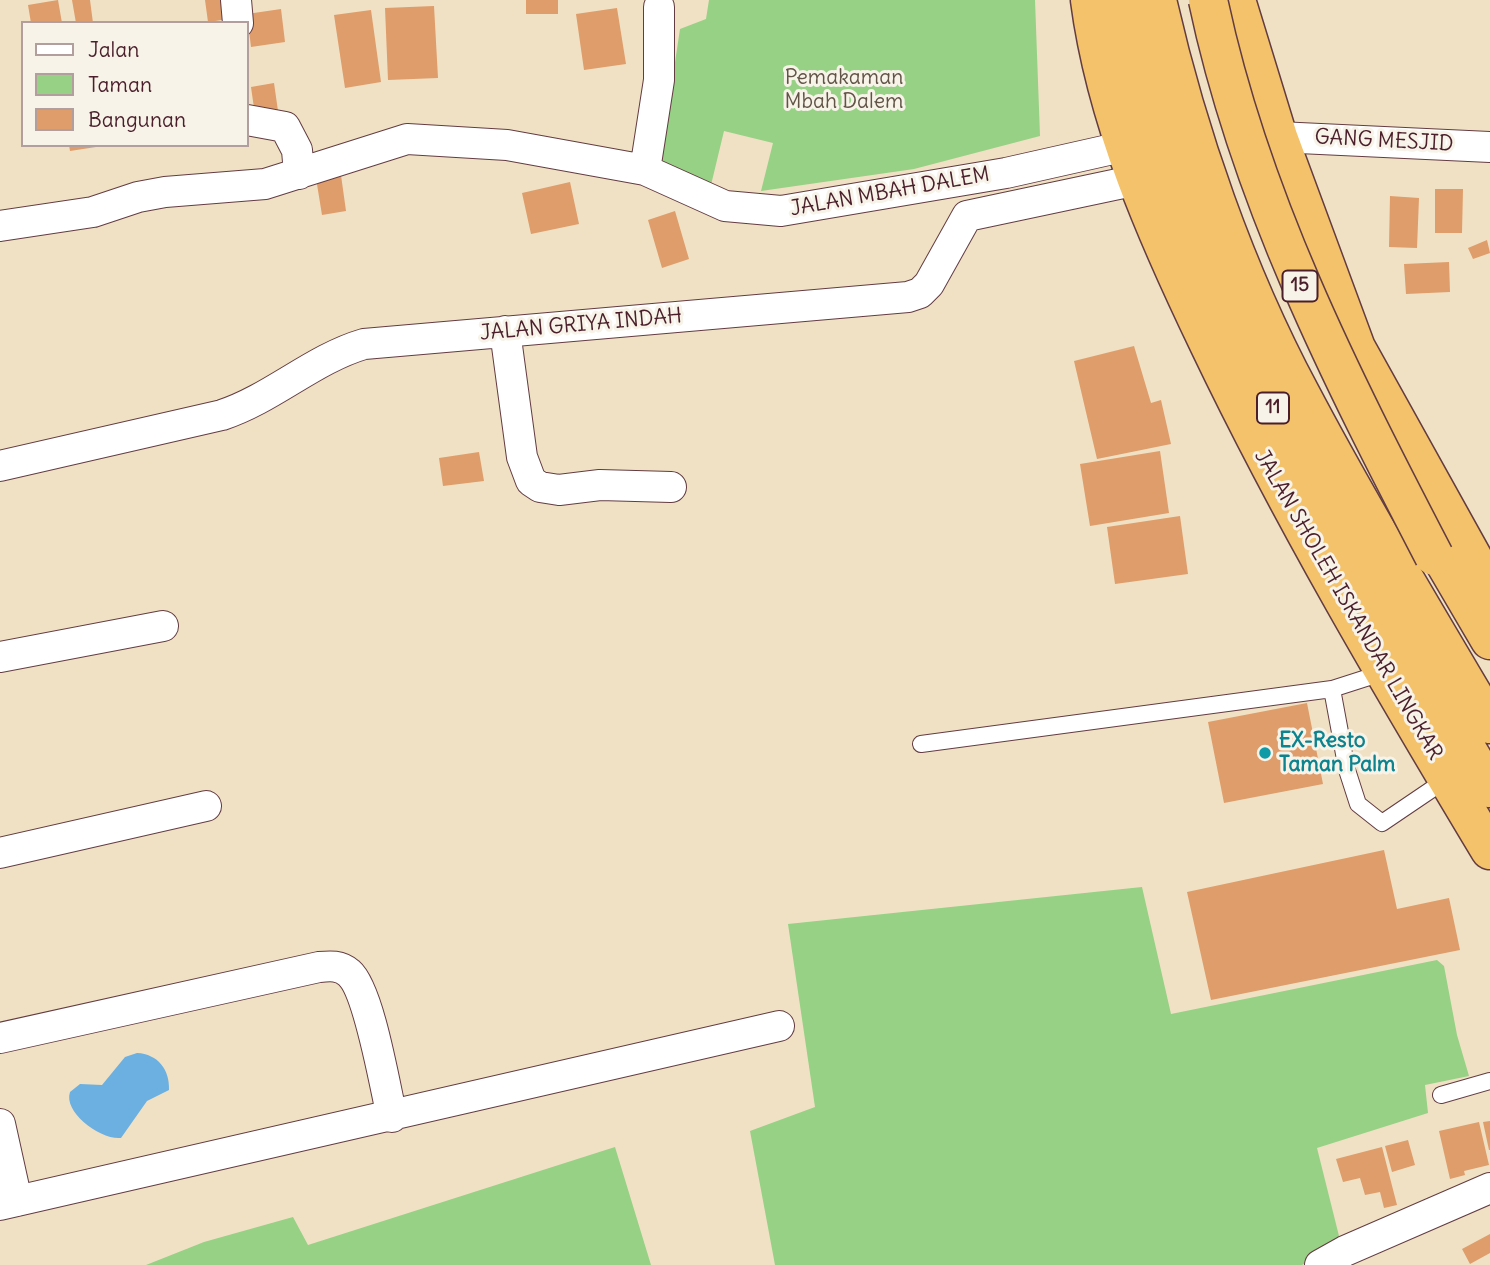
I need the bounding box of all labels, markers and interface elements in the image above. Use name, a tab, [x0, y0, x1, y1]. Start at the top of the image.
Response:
legend	[21, 21, 248, 147]
text: Jalan	[88, 36, 139, 63]
park label: Pemakaman Mbah Dalem	[785, 65, 903, 115]
text: Taman	[88, 71, 152, 98]
text: Bangunan	[88, 106, 186, 133]
street label: GANG MESJID	[1314, 125, 1454, 157]
street label: JALAN MBAH DALEM	[788, 162, 992, 222]
road number: 15	[1282, 270, 1318, 302]
street label: JALAN GRIYA INDAH	[479, 304, 683, 346]
road number: 11	[1257, 392, 1289, 424]
street label: JALAN SHOLEH ISKANDAR LINGKAR	[1249, 445, 1447, 765]
place label: EX-Resto Taman Palm	[1279, 728, 1395, 778]
marker: EX-Resto Taman Palm	[1257, 745, 1273, 761]

